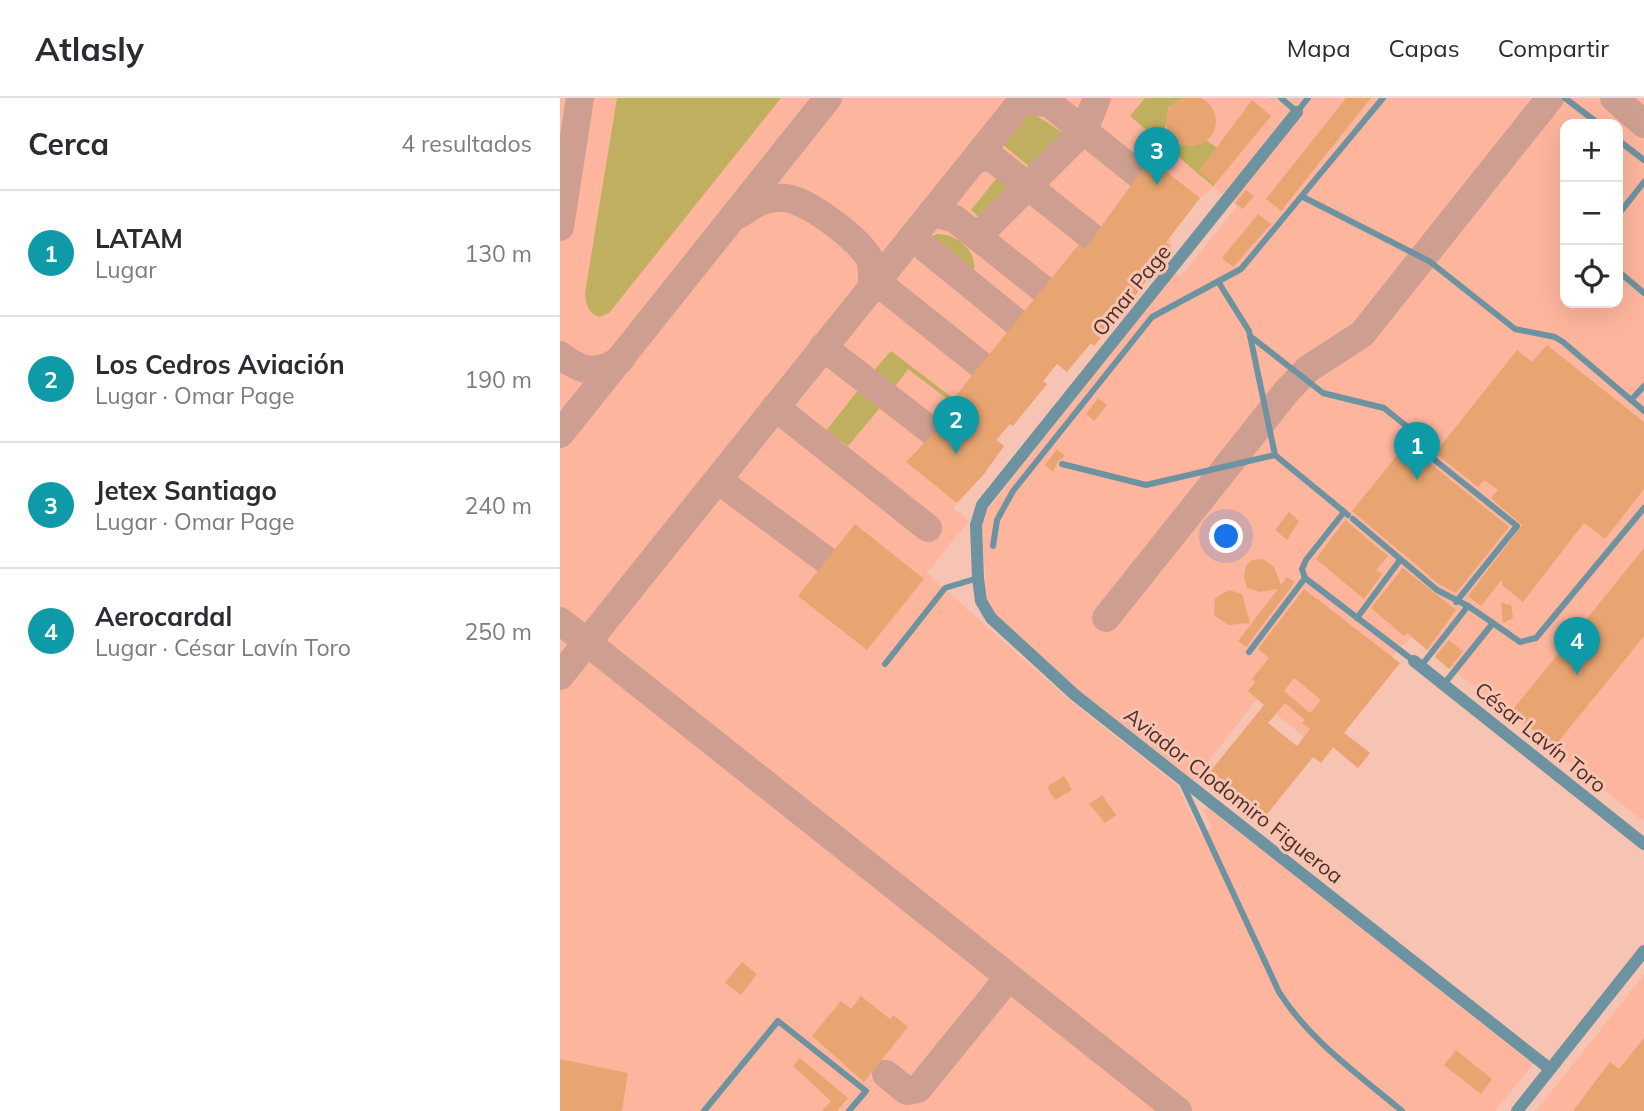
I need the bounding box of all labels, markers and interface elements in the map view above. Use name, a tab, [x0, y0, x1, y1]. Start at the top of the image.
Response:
text: Atlasly	[35, 28, 144, 69]
text: Mapa	[1287, 33, 1351, 63]
text: Capas	[1389, 33, 1460, 63]
text: Compartir	[1498, 33, 1609, 63]
map controls	[1560, 119, 1623, 308]
button: +	[1560, 119, 1623, 182]
text: Cerca	[28, 125, 109, 163]
pin: 3	[1134, 127, 1180, 185]
text: 4 resultados	[401, 129, 532, 158]
button: −	[1560, 182, 1623, 245]
text: LATAM	[95, 222, 183, 255]
text: 1	[44, 239, 58, 268]
text: 130 m	[464, 239, 532, 268]
street label: Omar Page	[1086, 239, 1176, 341]
button: locate	[1560, 245, 1623, 308]
text: Lugar	[95, 255, 157, 284]
text: Los Cedros Aviación	[95, 348, 345, 381]
text: 2	[44, 365, 58, 394]
text: 190 m	[464, 365, 532, 394]
text: Lugar · Omar Page	[95, 381, 295, 410]
pin: 2	[933, 396, 979, 454]
pin: 1	[1394, 422, 1440, 480]
text: Jetex Santiago	[95, 474, 277, 507]
text: 3	[44, 491, 58, 520]
text: 240 m	[464, 491, 532, 520]
text: Lugar · Omar Page	[95, 507, 295, 536]
your location	[1209, 519, 1243, 553]
text: Aerocardal	[95, 600, 232, 633]
text: 4	[44, 617, 58, 646]
text: 250 m	[464, 617, 532, 646]
pin: 4	[1554, 617, 1600, 675]
text: Lugar · César Lavín Toro	[95, 633, 351, 662]
street label: César Lavín Toro	[1470, 676, 1612, 798]
street label: Aviador Clodomiro Figueroa	[1119, 701, 1349, 889]

